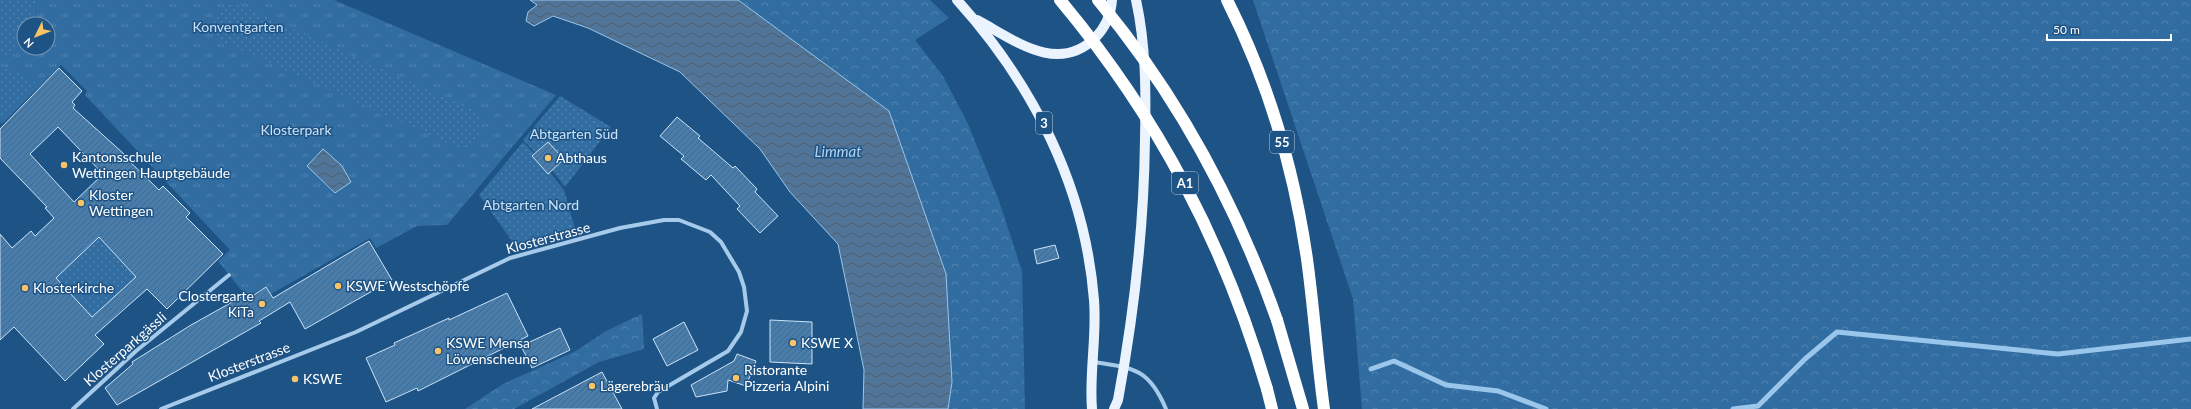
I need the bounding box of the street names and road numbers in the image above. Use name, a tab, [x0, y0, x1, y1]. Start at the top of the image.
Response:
road number: 3	[1036, 112, 1052, 134]
road number: 55	[1270, 131, 1294, 153]
road number: A1	[1172, 172, 1198, 194]
street label: Klosterstrasse	[504, 218, 592, 257]
street label: Klosterparkgässli	[80, 308, 170, 389]
street label: Klosterstrasse	[205, 338, 292, 385]

